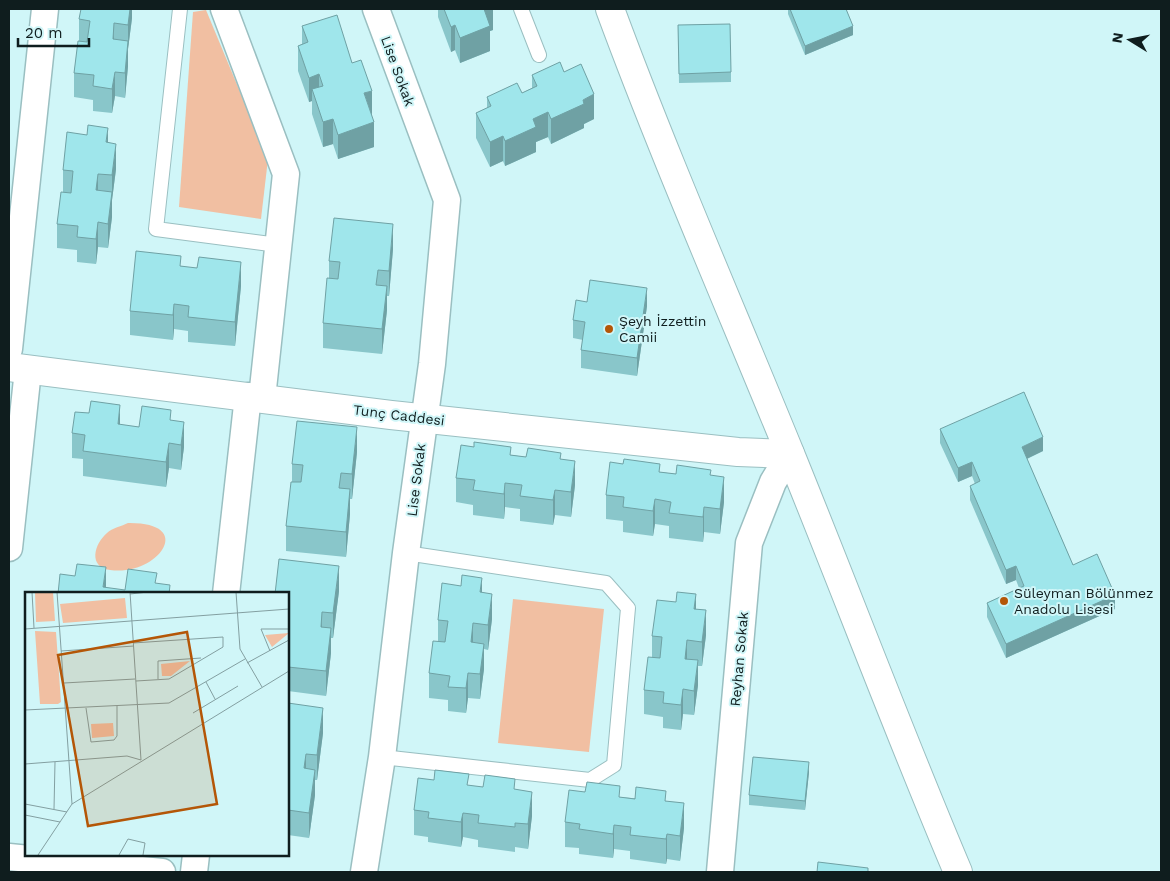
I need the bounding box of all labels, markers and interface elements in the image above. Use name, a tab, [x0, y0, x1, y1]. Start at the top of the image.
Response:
scale bar	[18, 15, 89, 47]
north arrow	[1105, 15, 1155, 65]
text: 20 m	[25, 24, 63, 42]
text: N	[1108, 31, 1126, 44]
street label: Lise Sokak	[378, 34, 418, 108]
place label: Şeyh İzzettin Camii	[619, 313, 706, 345]
marker: Şeyh İzzettin Camii	[603, 323, 615, 335]
street label: Tunç Caddesi	[352, 401, 446, 429]
street label: Lise Sokak	[404, 443, 428, 517]
place label: Süleyman Bölünmez Anadolu Lisesi	[1014, 585, 1154, 617]
inset map	[25, 592, 289, 856]
marker: Süleyman Bölünmez Anadolu Lisesi	[998, 595, 1010, 607]
street label: Reyhan Sokak	[727, 611, 751, 707]

